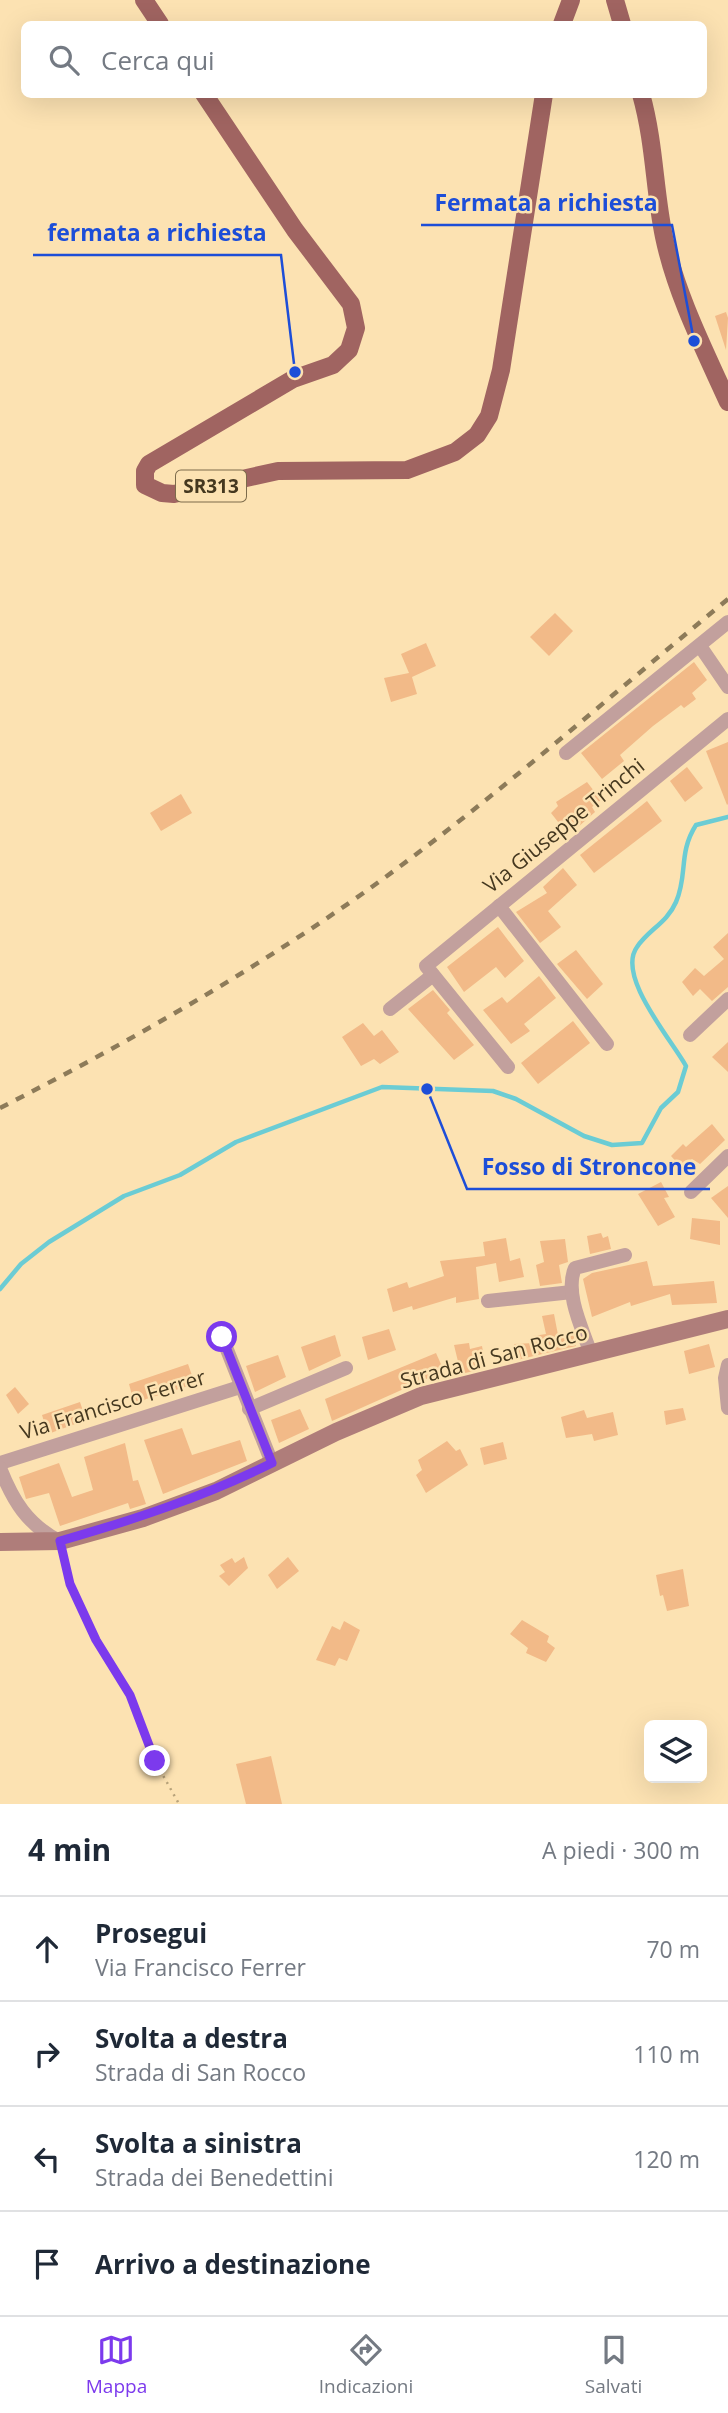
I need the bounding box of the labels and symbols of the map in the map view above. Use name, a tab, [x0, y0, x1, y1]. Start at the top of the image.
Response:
callout: Fermata a richiesta	[421, 181, 672, 225]
text: Fermata a richiesta	[434, 186, 658, 218]
callout: fermata a richiesta	[33, 211, 281, 255]
text: fermata a richiesta	[47, 216, 267, 248]
road number: SR313	[176, 471, 246, 502]
street label: Via Giuseppe Trinchi	[477, 751, 650, 899]
callout: Fosso di Stroncone	[467, 1145, 710, 1189]
text: Fosso di Stroncone	[482, 1150, 696, 1182]
street label: Strada di San Rocco	[397, 1318, 590, 1394]
route start	[206, 1321, 237, 1352]
street label: Via Francisco Ferrer	[17, 1362, 209, 1446]
route end	[139, 1745, 170, 1776]

